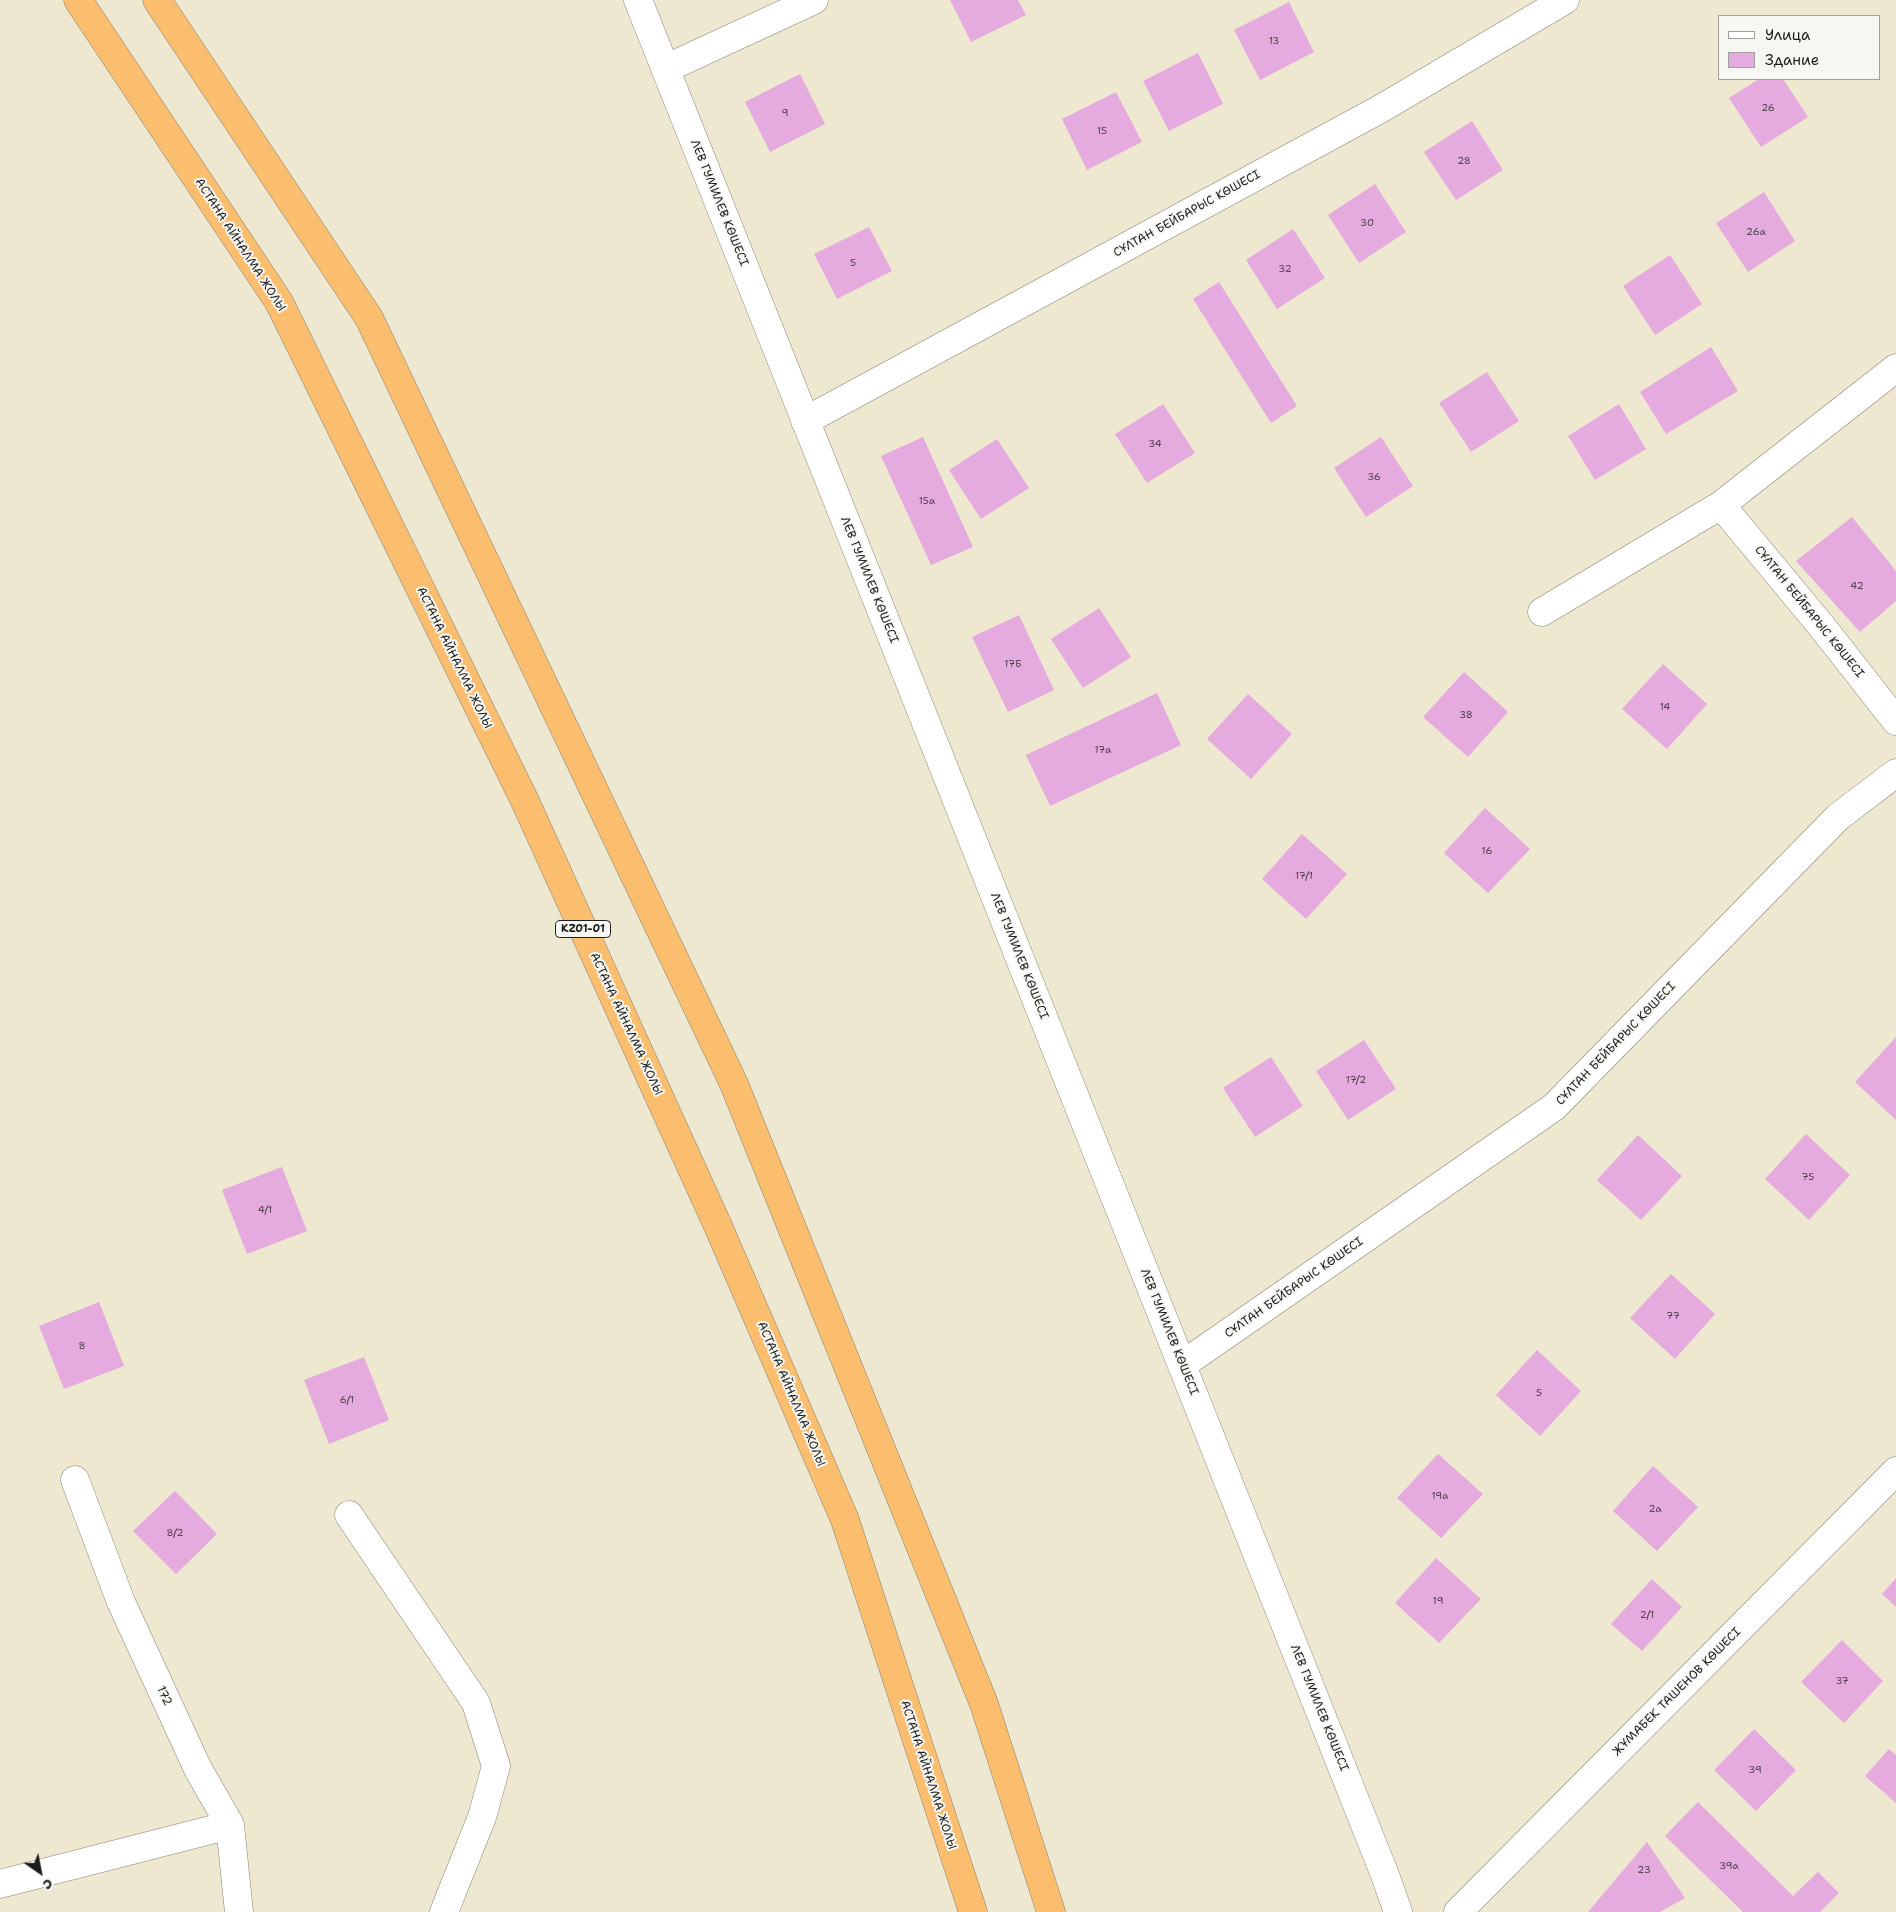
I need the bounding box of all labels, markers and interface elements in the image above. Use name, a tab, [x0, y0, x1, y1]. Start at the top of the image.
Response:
legend	[1718, 15, 1881, 80]
text: Улица	[1765, 25, 1810, 45]
house number: 13	[1269, 35, 1279, 47]
text: Здание	[1765, 50, 1819, 70]
house number: 26	[1761, 102, 1775, 114]
house number: 9	[782, 107, 788, 119]
house number: 15	[1097, 125, 1107, 137]
street label: ЛЕВ ГУМИЛЕВ КӨШЕСІ	[687, 138, 751, 268]
house number: 28	[1457, 155, 1471, 167]
street label: СҰЛТАН БЕЙБАРЫС КӨШЕСІ	[1111, 168, 1263, 260]
street label: АСТАНА АЙНАЛМА ЖОЛЫ	[192, 176, 288, 314]
house number: 30	[1360, 217, 1374, 229]
house number: 26а	[1746, 226, 1766, 238]
house number: 5	[850, 257, 856, 269]
house number: 32	[1278, 263, 1292, 275]
house number: 34	[1148, 438, 1162, 450]
house number: 36	[1367, 471, 1381, 483]
house number: 15а	[919, 495, 935, 507]
street label: ЛЕВ ГУМИЛЕВ КӨШЕСІ	[837, 515, 901, 645]
street label: СҰЛТАН БЕЙБАРЫС КӨШЕСІ	[1751, 543, 1867, 681]
house number: 42	[1850, 580, 1864, 592]
street label: АСТАНА АЙНАЛМА ЖОЛЫ	[413, 585, 495, 731]
house number: 17Б	[1004, 658, 1022, 670]
house number: 14	[1660, 701, 1670, 713]
house number: 38	[1459, 709, 1473, 721]
house number: 17а	[1095, 744, 1111, 756]
house number: 16	[1482, 845, 1492, 857]
house number: 17/1	[1295, 870, 1313, 882]
street label: ЛЕВ ГУМИЛЕВ КӨШЕСІ	[987, 891, 1051, 1021]
road number: KZ01-01	[556, 921, 610, 938]
street label: АСТАНА АЙНАЛМА ЖОЛЫ	[587, 950, 665, 1098]
street label: СҰЛТАН БЕЙБАРЫС КӨШЕСІ	[1553, 979, 1679, 1109]
house number: 17/2	[1346, 1074, 1366, 1086]
house number: 75	[1802, 1171, 1814, 1183]
house number: 4/1	[258, 1204, 272, 1216]
street label: СҰЛТАН БЕЙБАРЫС КӨШЕСІ	[1222, 1235, 1366, 1341]
street label: ЛЕВ ГУМИЛЕВ КӨШЕСІ	[1137, 1267, 1201, 1397]
house number: 77	[1666, 1310, 1680, 1322]
street label: АСТАНА АЙНАЛМА ЖОЛЫ	[754, 1319, 828, 1469]
house number: 8	[79, 1340, 85, 1352]
house number: 5	[1536, 1387, 1542, 1399]
house number: 6/1	[340, 1394, 354, 1406]
house number: 19а	[1431, 1490, 1449, 1502]
house number: 2а	[1648, 1503, 1662, 1515]
house number: 8/2	[166, 1527, 184, 1539]
house number: 19	[1433, 1595, 1443, 1607]
house number: 2/1	[1640, 1609, 1654, 1621]
street label: ЖҰМАБЕК ТАШЕНОВ КӨШЕСІ	[1610, 1625, 1744, 1759]
street label: ЛЕВ ГУМИЛЕВ КӨШЕСІ	[1287, 1643, 1351, 1773]
house number: 37	[1835, 1675, 1849, 1687]
street label: 172	[153, 1684, 175, 1708]
street label: АСТАНА АЙНАЛМА ЖОЛЫ	[897, 1699, 959, 1851]
house number: 39	[1748, 1764, 1762, 1776]
north arrow	[15, 1847, 65, 1897]
house number: 39а	[1719, 1860, 1739, 1872]
house number: 23	[1637, 1864, 1651, 1876]
text: С	[40, 1875, 57, 1894]

